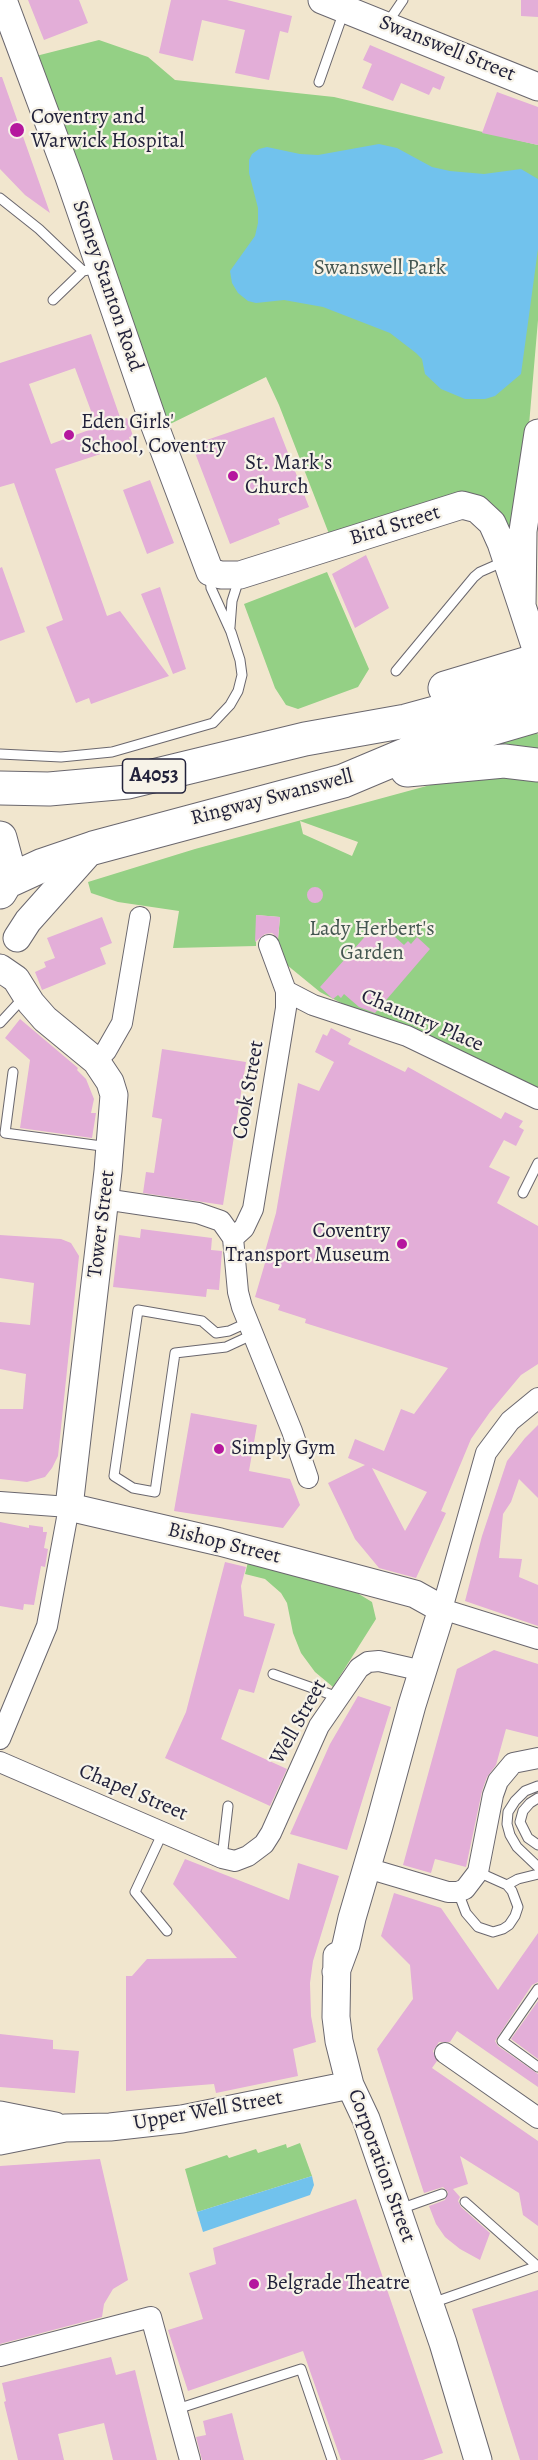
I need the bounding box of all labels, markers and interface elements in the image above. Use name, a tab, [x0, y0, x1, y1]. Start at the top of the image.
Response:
street label: Swanswell Street	[375, 10, 519, 88]
place label: Coventry and Warwick Hospital	[31, 105, 184, 155]
marker: Coventry and Warwick Hospital	[8, 121, 26, 139]
street label: Stoney Stanton Road	[66, 197, 148, 375]
park label: Swanswell Park	[314, 256, 446, 282]
place label: Eden Girls' School, Coventry	[81, 410, 226, 460]
marker: Eden Girls' School, Coventry	[62, 428, 76, 442]
place label: St. Mark's Church	[245, 451, 332, 501]
marker: St. Mark's Church	[226, 469, 240, 483]
street label: Bird Street	[347, 500, 443, 552]
road number: A4053	[122, 759, 186, 793]
street label: Ringway Swanswell	[188, 764, 356, 832]
park label: Lady Herbert's Garden	[309, 917, 435, 967]
street label: Chauntry Place	[357, 984, 487, 1058]
street label: Cook Street	[228, 1039, 270, 1141]
street label: Tower Street	[83, 1169, 121, 1279]
place label: Coventry Transport Museum	[226, 1219, 390, 1269]
marker: Coventry Transport Museum	[395, 1237, 409, 1251]
place label: Simply Gym	[231, 1436, 335, 1462]
marker: Simply Gym	[212, 1442, 226, 1456]
street label: Bishop Street	[165, 1518, 283, 1570]
street label: Well Street	[265, 1675, 333, 1769]
street label: Chapel Street	[75, 1759, 191, 1827]
street label: Upper Well Street	[131, 2085, 285, 2137]
street label: Corporation Street	[342, 2086, 420, 2246]
place label: Belgrade Theatre	[266, 2271, 410, 2297]
marker: Belgrade Theatre	[247, 2277, 261, 2291]

